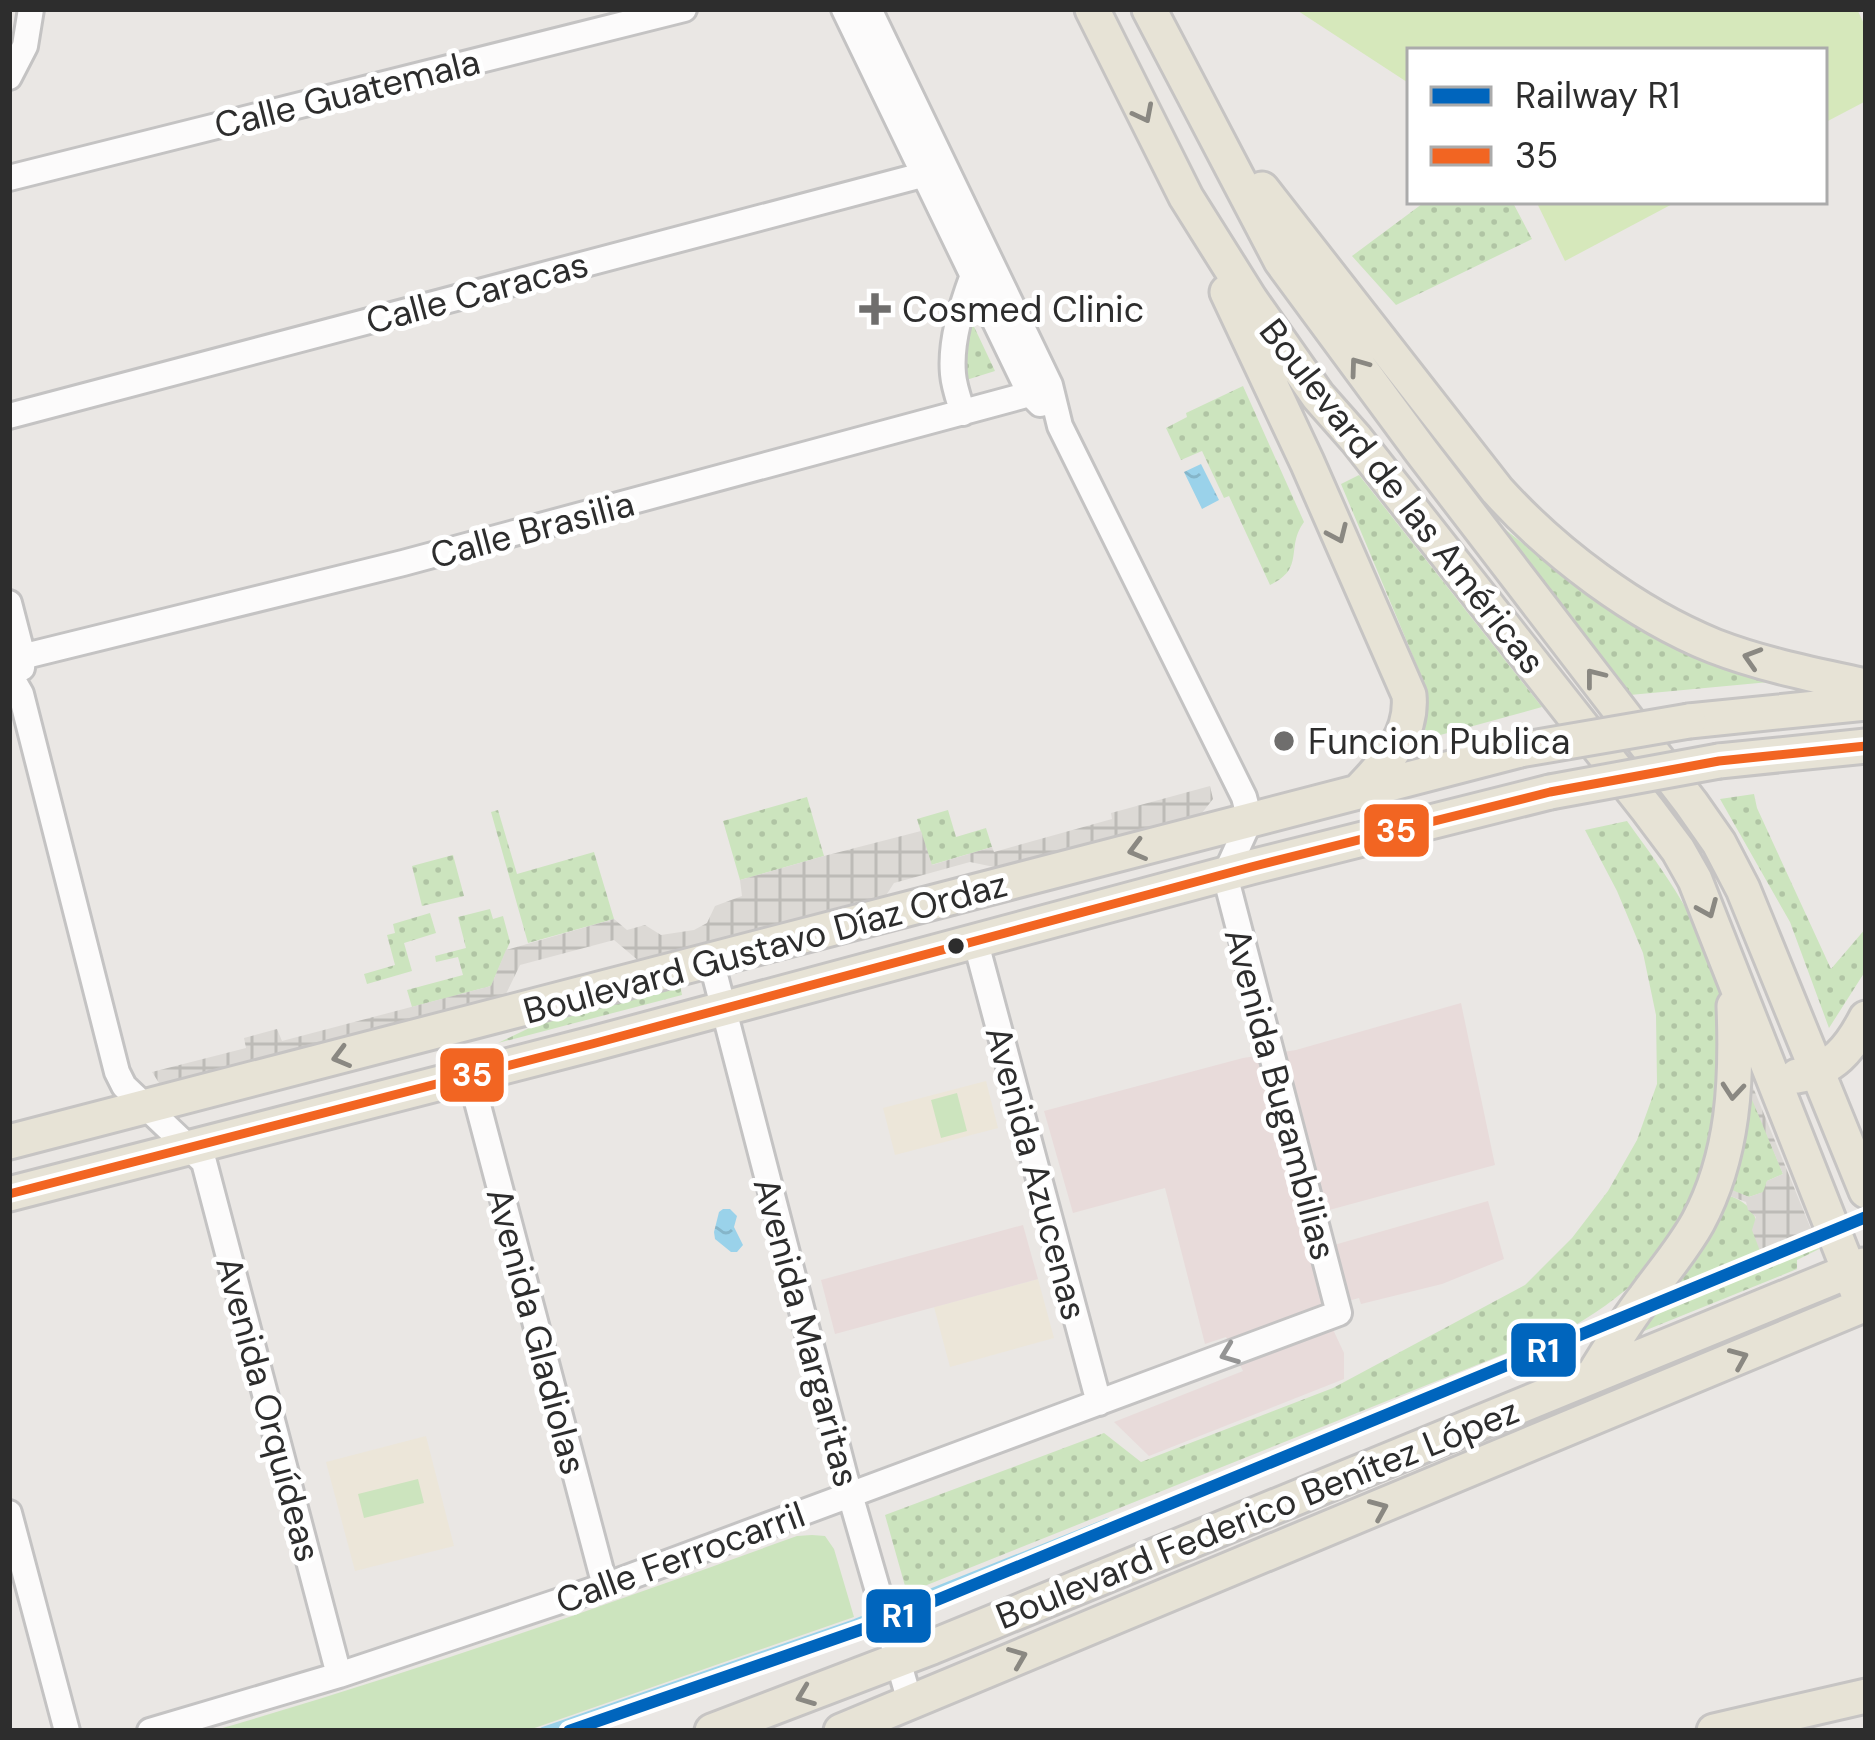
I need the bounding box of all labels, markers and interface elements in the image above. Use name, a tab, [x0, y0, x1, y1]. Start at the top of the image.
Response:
street label: Calle Guatemala	[210, 38, 485, 149]
legend	[1407, 48, 1827, 204]
text: Railway R1	[1515, 72, 1680, 119]
one-way arrow	[1130, 101, 1153, 123]
text: 35	[1515, 132, 1558, 179]
street label: Calle Caracas	[361, 240, 593, 345]
place label: Cosmed Clinic	[902, 286, 1144, 333]
marker: Cosmed Clinic	[859, 293, 891, 325]
street label: Boulevard de las Américas	[1249, 309, 1556, 683]
one-way arrow	[1350, 357, 1372, 379]
street label: Calle Brasilia	[425, 480, 639, 579]
one-way arrow	[1323, 521, 1347, 543]
one-way arrow	[1742, 647, 1763, 672]
one-way arrow	[1587, 668, 1609, 690]
place label: Funcion Publica	[1308, 718, 1570, 765]
marker: Funcion Publica	[1271, 728, 1297, 754]
line badge: 35	[1362, 802, 1431, 859]
text: 35	[1376, 809, 1416, 852]
one-way arrow	[1127, 836, 1147, 861]
street label: Boulevard Gustavo Díaz Ordaz	[518, 860, 1012, 1035]
one-way arrow	[1693, 897, 1717, 919]
street label: Avenida Bugambilias	[1214, 923, 1347, 1265]
unlabelled marker	[945, 935, 967, 957]
street label: Avenida Azucenas	[975, 1021, 1098, 1325]
one-way arrow	[331, 1043, 352, 1068]
line badge: 35	[438, 1046, 506, 1104]
text: 35	[452, 1053, 492, 1096]
one-way arrow	[1721, 1082, 1746, 1101]
street label: Avenida Margaritas	[743, 1173, 870, 1492]
street label: Avenida Gladiolas	[476, 1183, 597, 1480]
street label: Avenida Orquídeas	[205, 1251, 332, 1567]
line badge: R1	[1509, 1321, 1578, 1379]
text: R1	[1527, 1329, 1559, 1372]
one-way arrow	[1220, 1339, 1241, 1364]
one-way arrow	[1727, 1348, 1748, 1372]
street label: Boulevard Federico Benítez López	[989, 1387, 1525, 1640]
street label: Calle Ferrocarril	[549, 1491, 811, 1624]
one-way arrow	[1368, 1499, 1389, 1523]
line badge: R1	[864, 1587, 933, 1645]
text: R1	[882, 1594, 914, 1637]
one-way arrow	[1007, 1647, 1028, 1671]
one-way arrow	[795, 1681, 816, 1706]

